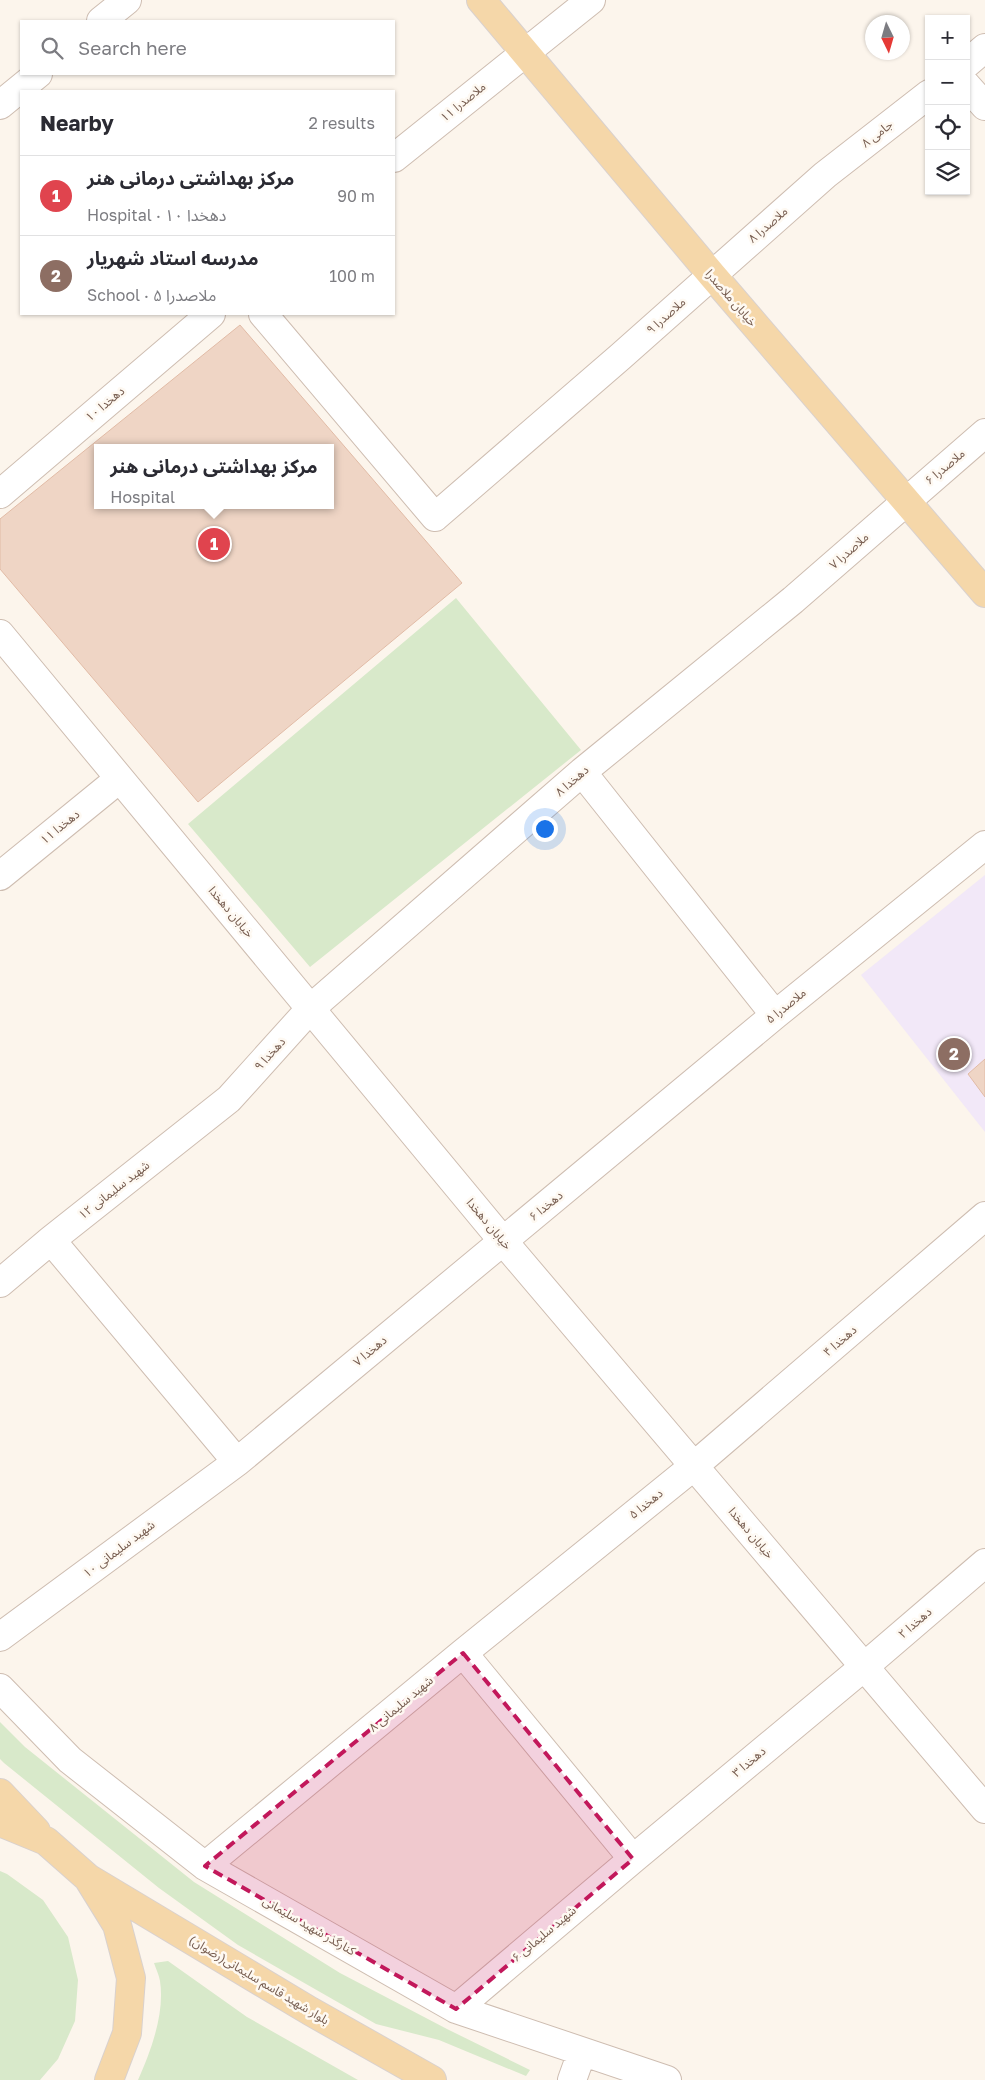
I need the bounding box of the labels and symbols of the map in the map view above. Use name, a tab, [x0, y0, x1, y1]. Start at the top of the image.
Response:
north arrow	[865, 15, 910, 60]
street label: ملاصدرا ۱۱	[437, 79, 489, 125]
street label: جامی ۸	[858, 117, 895, 150]
street label: ملاصدرا ۸	[745, 203, 791, 246]
street label: خیابان ملاصدرا	[702, 266, 760, 329]
street label: ملاصدرا ۹	[643, 294, 688, 337]
street label: دهخدا ۱۰	[82, 383, 127, 424]
street label: ملاصدرا ۶	[922, 446, 968, 488]
pin: 1	[198, 525, 230, 563]
street label: ملاصدرا ۷	[826, 529, 871, 572]
street label: دهخدا ۸	[552, 762, 592, 799]
street label: دهخدا ۱۱	[37, 806, 83, 847]
your location	[532, 816, 558, 842]
street label: خیابان دهخدا	[206, 883, 257, 940]
street label: ملاصدرا ۵	[762, 985, 809, 1026]
street label: دهخدا ۹	[251, 1034, 289, 1073]
pin: 2	[938, 1035, 970, 1073]
street label: شهید سلیمانی ۱۲	[75, 1157, 152, 1222]
street label: دهخدا ۶	[526, 1187, 566, 1224]
street label: خیابان دهخدا	[464, 1195, 515, 1252]
street label: دهخدا ۴	[820, 1322, 860, 1359]
street label: دهخدا ۷	[350, 1332, 390, 1369]
street label: دهخدا ۵	[626, 1485, 666, 1522]
street label: خیابان دهخدا	[726, 1504, 777, 1561]
street label: شهید سلیمانی ۱۰	[80, 1517, 158, 1581]
street label: دهخدا ۲	[895, 1604, 935, 1641]
street label: شهید سلیمانی ۸	[366, 1672, 436, 1735]
street label: دهخدا ۳	[729, 1743, 769, 1780]
street label: کنارگذر شهید سلیمانی	[260, 1893, 359, 1959]
street label: شهید سلیمانی ۶	[509, 1902, 579, 1965]
street label: بلوار شهید قاسم سلیمانی(رضوان)	[185, 1932, 332, 2029]

